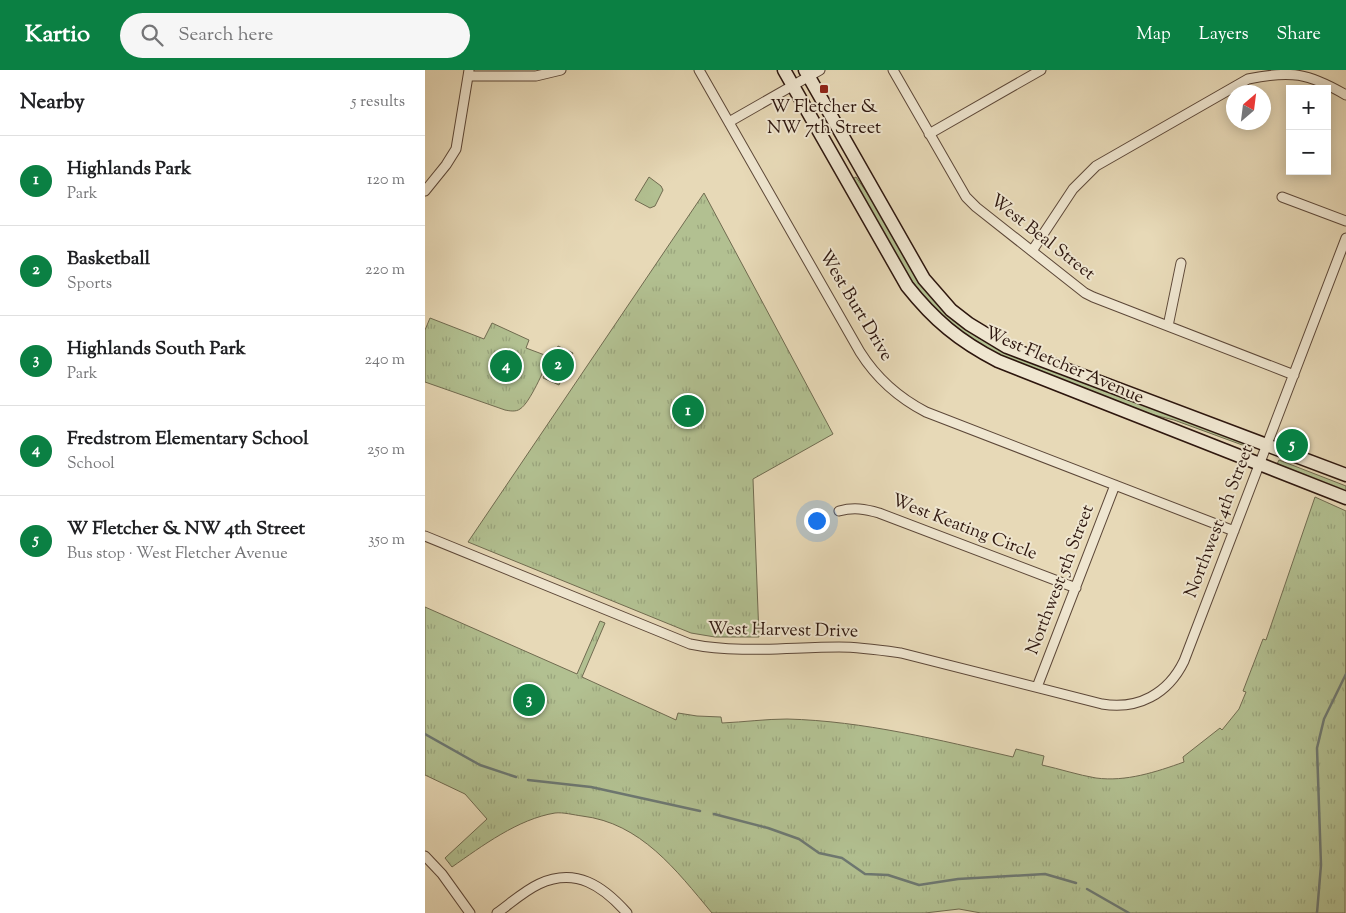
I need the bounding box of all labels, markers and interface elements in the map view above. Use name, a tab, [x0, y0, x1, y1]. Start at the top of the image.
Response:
search box	[120, 13, 470, 58]
text: Kartio	[25, 18, 90, 52]
icon: search	[138, 21, 166, 49]
text: Search here	[178, 22, 273, 49]
text: Map	[1136, 22, 1171, 48]
text: Layers	[1199, 22, 1249, 48]
text: Share	[1277, 22, 1321, 48]
marker: W Fletcher & NW 7th Street	[818, 83, 830, 95]
north arrow	[1226, 85, 1271, 130]
map controls	[1286, 85, 1331, 175]
button: +	[1286, 85, 1331, 130]
text: Nearby	[20, 88, 85, 118]
text: 5 results	[351, 91, 405, 114]
place label: W Fletcher & NW 7th Street	[767, 95, 881, 142]
button: −	[1286, 130, 1331, 175]
text: Highlands Park	[67, 156, 191, 183]
text: 1	[33, 169, 39, 192]
text: 120 m	[367, 169, 405, 192]
text: Park	[67, 183, 98, 206]
street label: West Beal Street	[984, 189, 1100, 287]
text: Basketball	[67, 246, 150, 273]
street label: West Burt Drive	[812, 246, 898, 366]
text: 2	[32, 259, 40, 282]
text: 220 m	[365, 259, 405, 282]
text: Sports	[67, 273, 112, 296]
street label: West Fletcher Avenue	[980, 321, 1148, 411]
text: Highlands South Park	[67, 336, 246, 363]
pin: 2	[542, 346, 574, 384]
pin: 4	[490, 347, 522, 385]
text: 3	[33, 349, 39, 372]
text: 240 m	[364, 349, 405, 372]
text: Park	[67, 363, 98, 386]
pin: 1	[672, 392, 704, 430]
text: Fredstrom Elementary School	[67, 426, 308, 453]
pin: 5	[1276, 426, 1308, 464]
text: 4	[32, 439, 40, 462]
text: 250 m	[367, 439, 405, 462]
street label: Northwest 4th Street	[1179, 442, 1261, 602]
text: School	[67, 453, 115, 476]
street label: West Keating Circle	[887, 488, 1041, 568]
street label: Northwest 5th Street	[1020, 501, 1102, 659]
your location	[804, 508, 830, 534]
text: W Fletcher & NW 4th Street	[67, 516, 305, 543]
text: 5	[33, 529, 39, 552]
text: 350 m	[368, 529, 405, 552]
text: Bus stop · West Fletcher Avenue	[67, 543, 288, 566]
street label: West Harvest Drive	[708, 617, 858, 645]
pin: 3	[513, 681, 545, 719]

